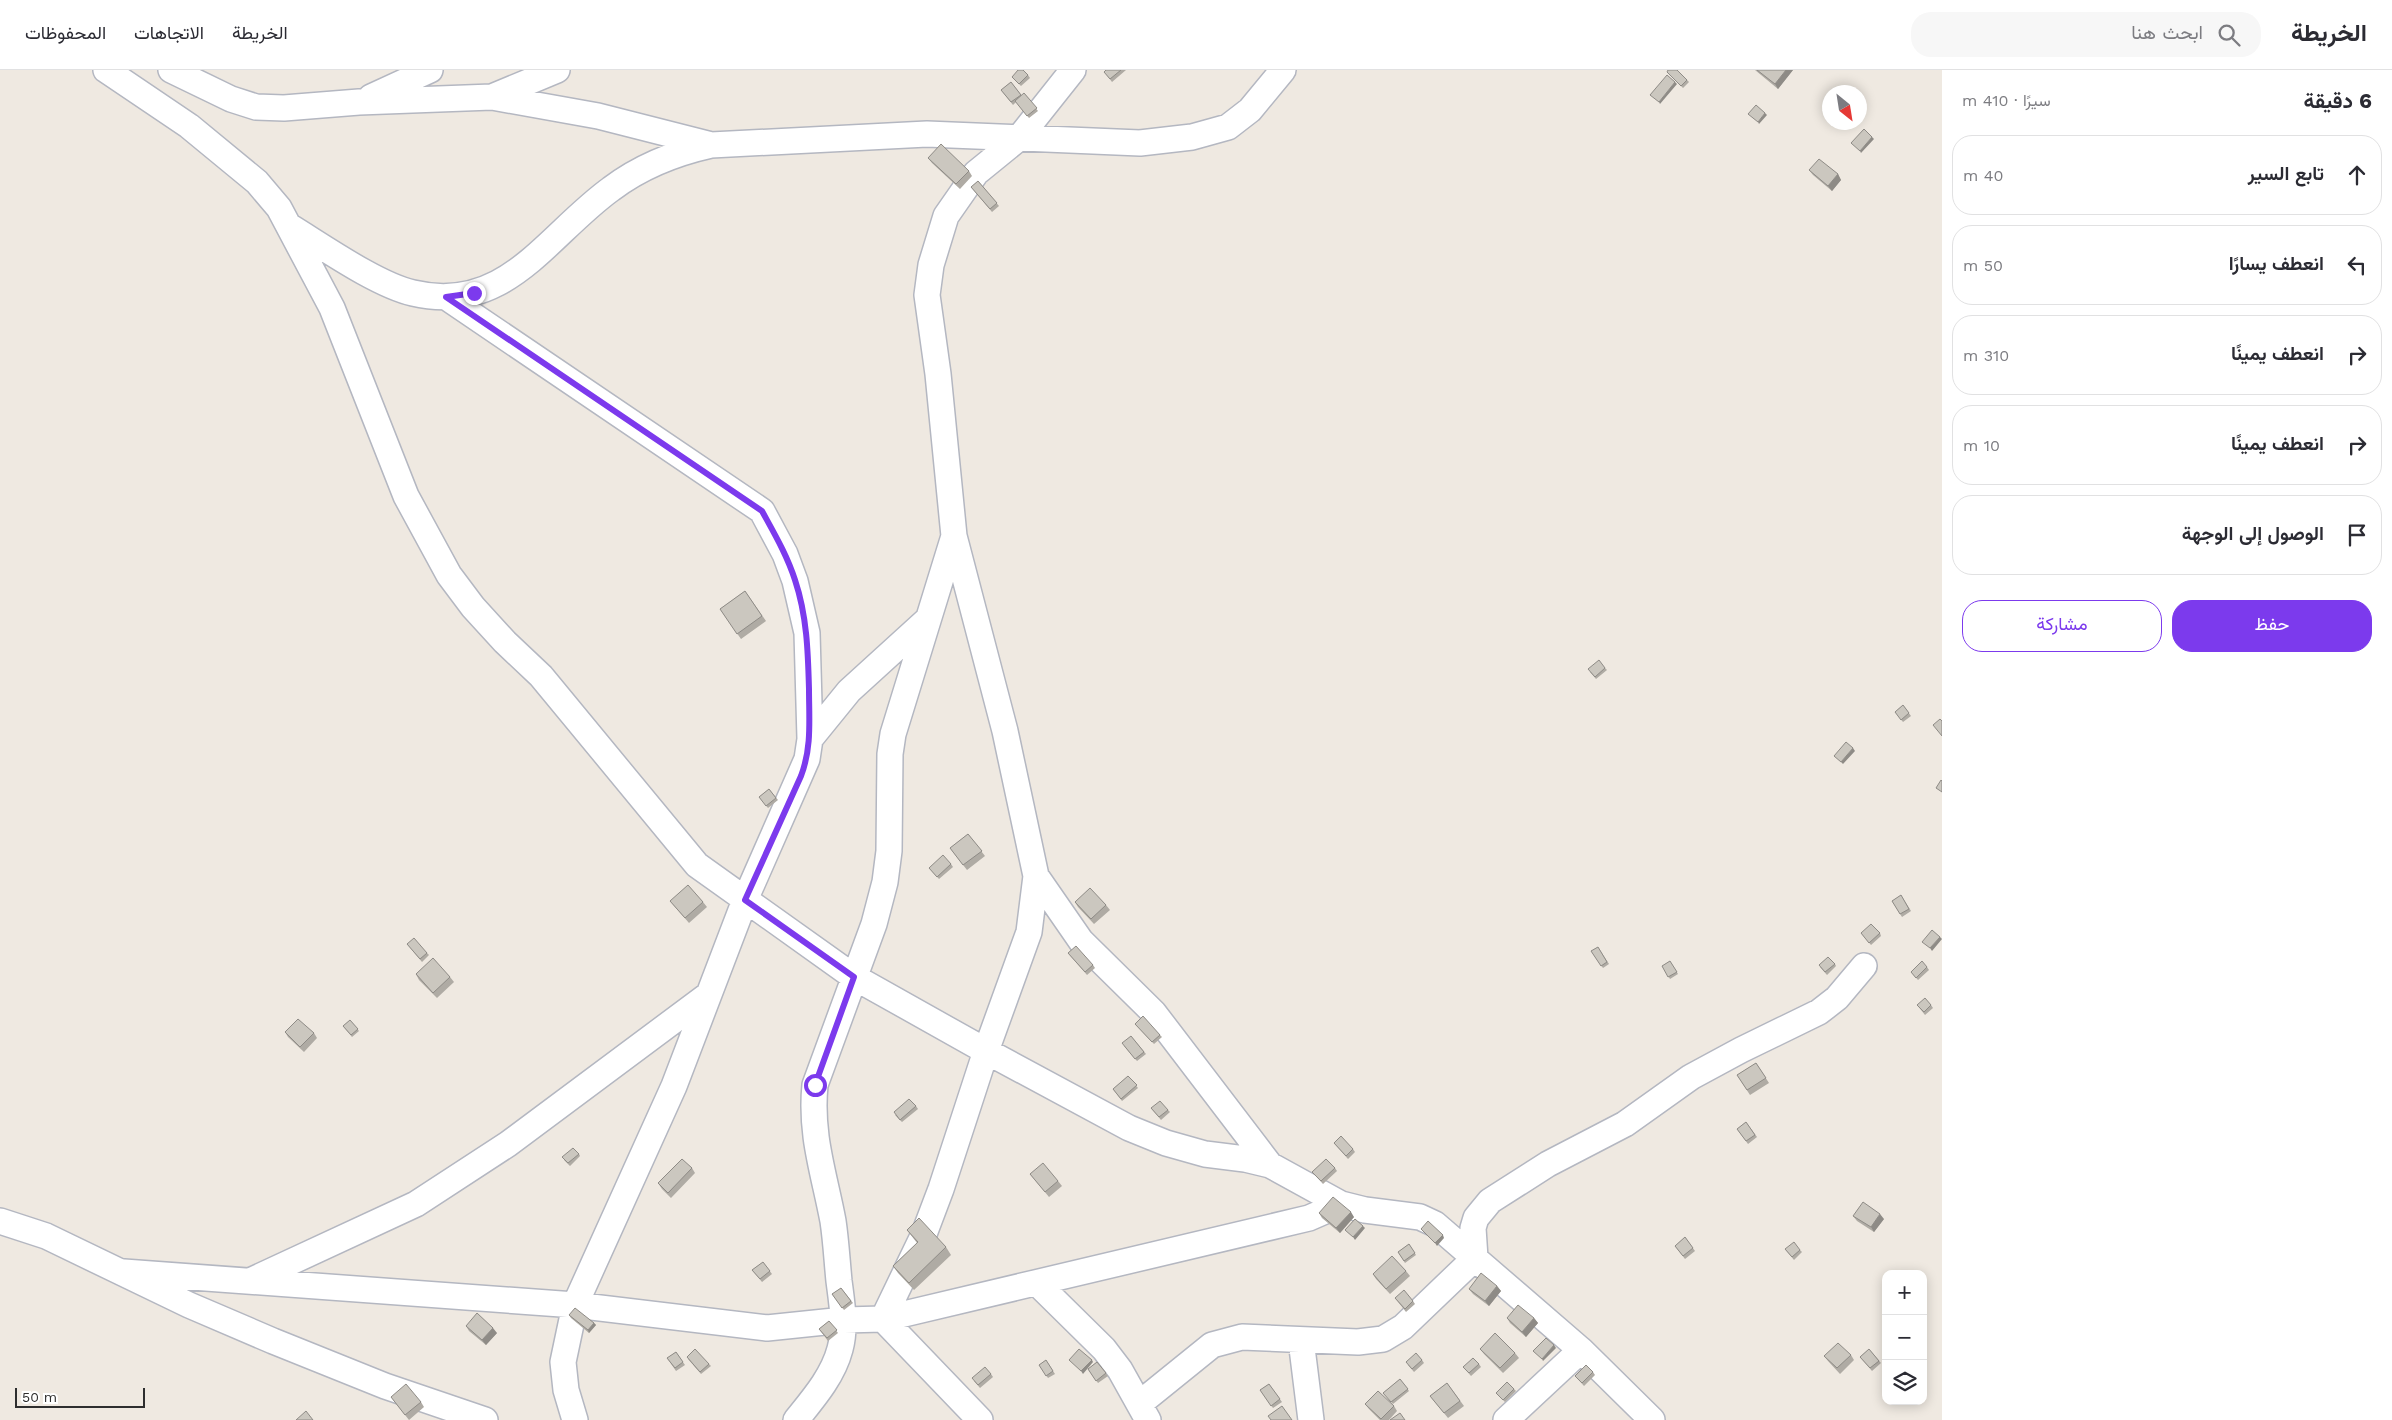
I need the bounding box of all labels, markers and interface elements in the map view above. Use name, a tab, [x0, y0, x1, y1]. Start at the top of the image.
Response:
search box	[1911, 12, 2261, 57]
text: الخريطة	[2291, 19, 2367, 47]
text: ابحث هنا	[2131, 21, 2203, 44]
icon: search	[2215, 21, 2243, 49]
text: المحفوظات	[25, 22, 106, 43]
text: الاتجاهات	[134, 22, 204, 43]
text: الخريطة	[232, 22, 288, 43]
north arrow	[1822, 85, 1867, 130]
text: 6 دقيقة	[2304, 88, 2372, 113]
text: سيرًا · 410 m	[1962, 91, 2051, 110]
icon: ahead	[2343, 161, 2371, 189]
text: تابع السير	[2248, 162, 2324, 185]
text: 40 m	[1963, 166, 2003, 185]
icon: left	[2343, 251, 2371, 279]
text: انعطف يسارًا	[2229, 252, 2324, 275]
text: 50 m	[1963, 256, 2003, 275]
route end	[463, 282, 486, 305]
icon: right	[2343, 341, 2371, 369]
text: انعطف يمينًا	[2231, 342, 2324, 365]
text: 310 m	[1963, 346, 2009, 365]
icon: right	[2343, 431, 2371, 459]
text: انعطف يمينًا	[2231, 432, 2324, 455]
text: 10 m	[1963, 436, 2000, 455]
icon: arrive	[2343, 521, 2371, 549]
text: الوصول إلى الوجهة	[2182, 522, 2324, 545]
button: مشاركة	[1962, 600, 2162, 652]
button: حفظ	[2172, 600, 2372, 652]
route start	[804, 1074, 827, 1097]
map controls	[1882, 1270, 1927, 1405]
button: +	[1882, 1270, 1927, 1315]
button: −	[1882, 1315, 1927, 1360]
button: layers	[1882, 1360, 1927, 1405]
scale bar	[15, 1385, 145, 1408]
text: 50 m	[22, 1389, 57, 1405]

